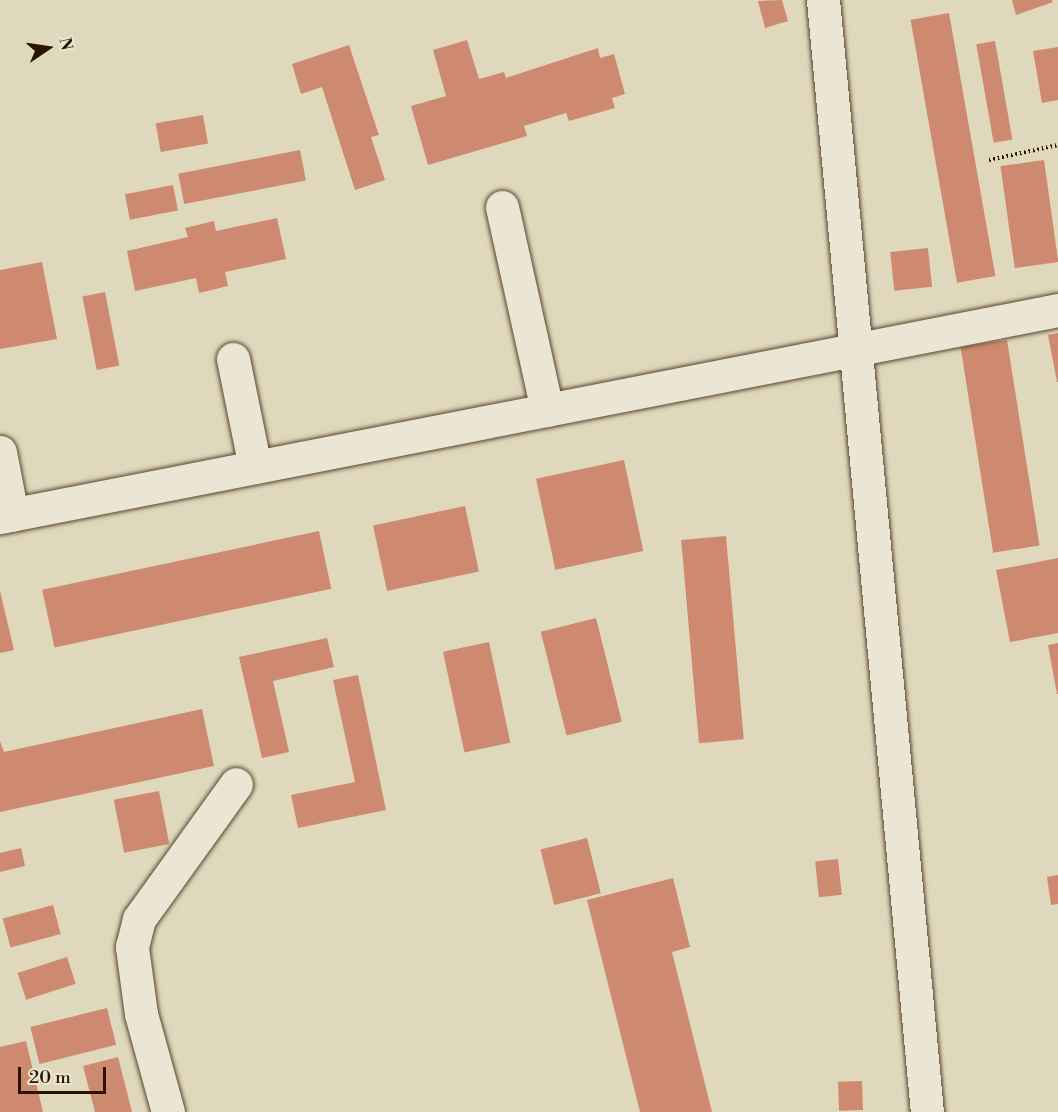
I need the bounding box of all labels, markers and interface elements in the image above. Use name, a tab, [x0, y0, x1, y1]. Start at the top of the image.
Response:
north arrow	[18, 18, 78, 78]
text: N	[54, 36, 77, 52]
scale bar	[21, 1055, 110, 1093]
text: 20 m	[29, 1066, 71, 1089]

